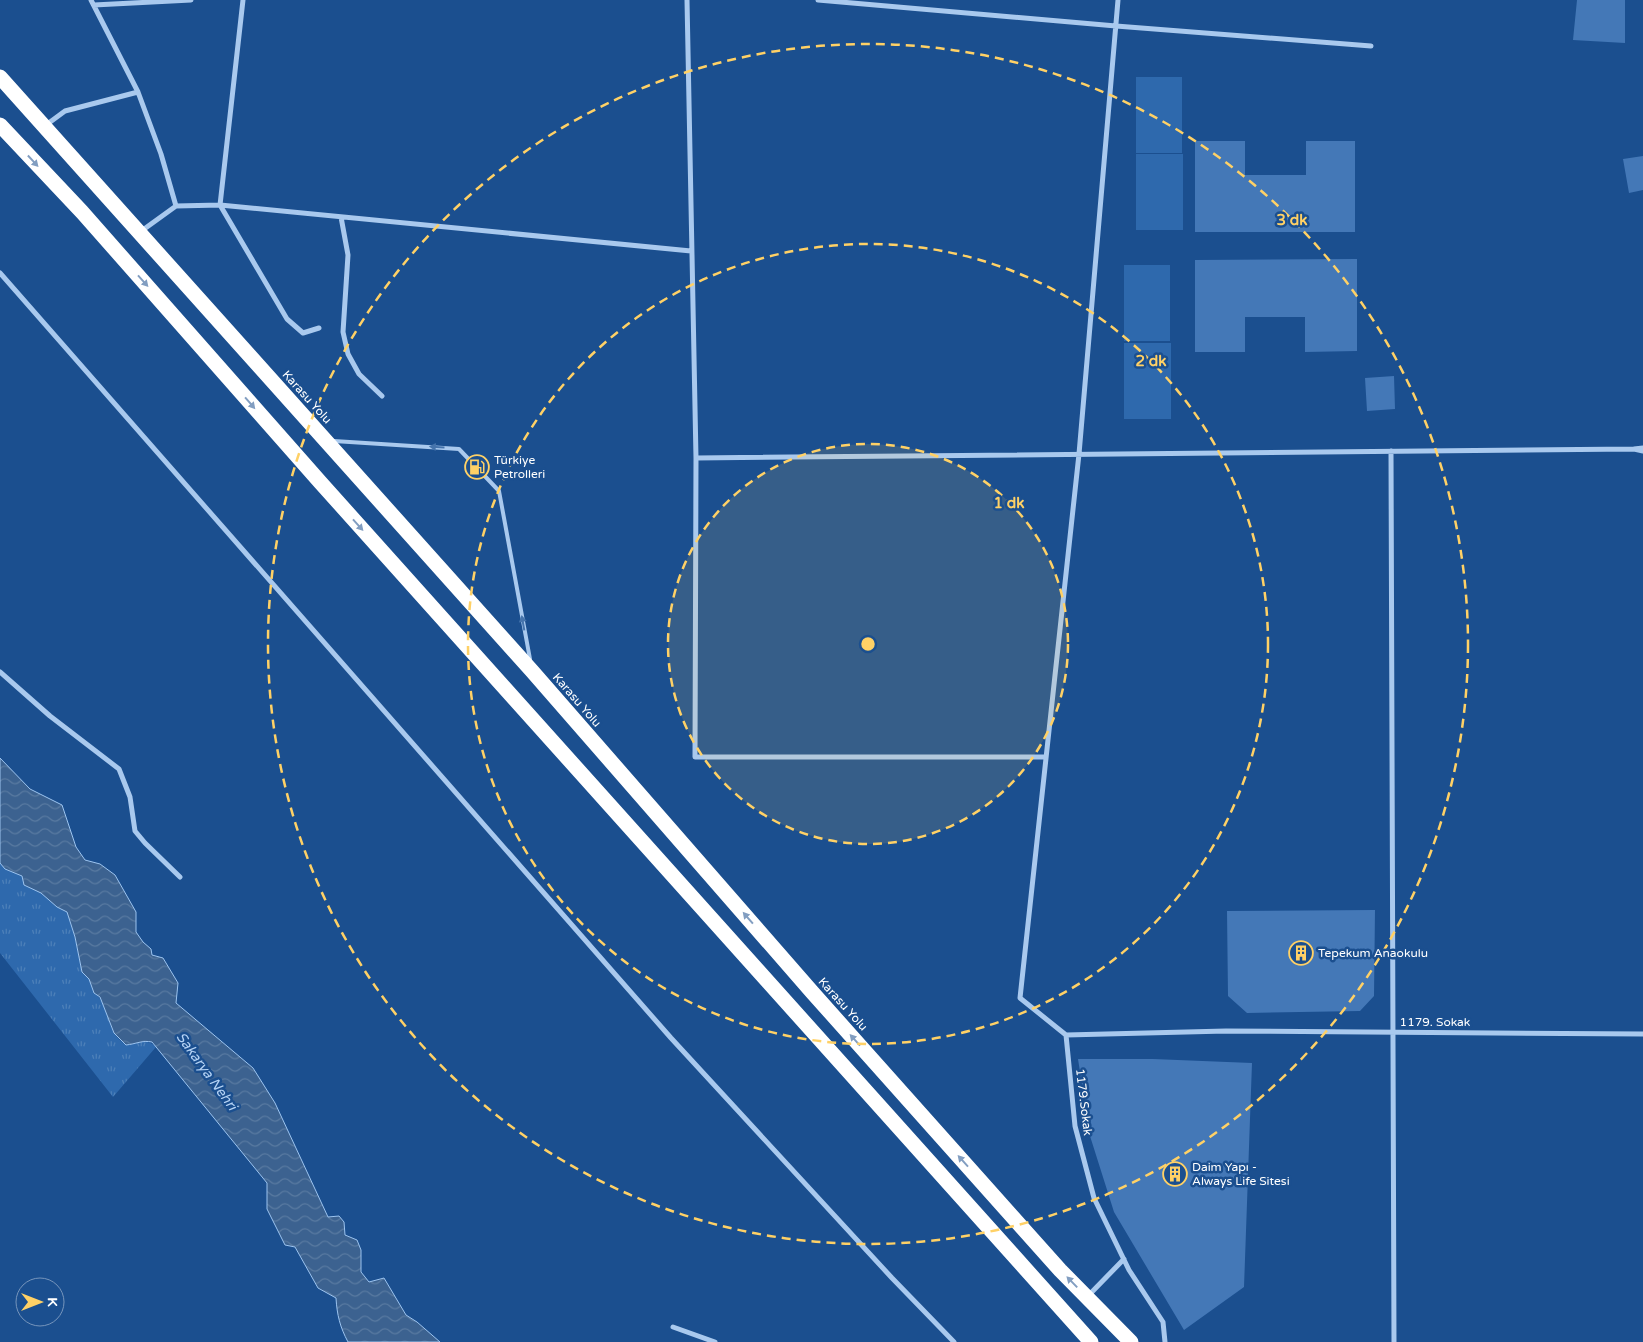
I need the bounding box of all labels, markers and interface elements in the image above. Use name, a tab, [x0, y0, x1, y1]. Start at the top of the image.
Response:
one-way arrow	[27, 154, 39, 166]
text: 3 dk	[1277, 211, 1307, 229]
one-way arrow	[137, 274, 149, 286]
text: 2 dk	[1136, 352, 1166, 370]
street label: Karasu Yolu	[279, 368, 335, 426]
one-way arrow	[244, 396, 256, 408]
one-way arrow	[429, 443, 445, 451]
place label: Türkiye Petrolleri	[494, 453, 545, 481]
fuel station icon: Türkiye Petrolleri	[464, 454, 490, 480]
text: 1 dk	[994, 494, 1024, 512]
one-way arrow	[352, 518, 364, 530]
one-way arrow	[519, 615, 527, 631]
centre of rings	[859, 635, 877, 653]
street label: Karasu Yolu	[550, 670, 604, 730]
one-way arrow	[742, 912, 753, 925]
building icon: Tepekum Anaokulu	[1288, 940, 1314, 966]
place label: Tepekum Anaokulu	[1318, 946, 1428, 960]
street label: Karasu Yolu	[815, 975, 871, 1033]
street label: 1179. Sokak	[1400, 1015, 1471, 1029]
water label: Sakarya Nehri	[173, 1029, 242, 1115]
one-way arrow	[849, 1035, 861, 1047]
street label: 1179.Sokak	[1073, 1068, 1095, 1137]
one-way arrow	[958, 1155, 969, 1168]
place label: Daim Yapı - Always Life Sitesi	[1192, 1160, 1290, 1188]
building icon: Daim Yapı - Always Life Sitesi	[1162, 1161, 1188, 1187]
one-way arrow	[1066, 1276, 1078, 1288]
north arrow	[15, 1277, 65, 1327]
text: K	[44, 1297, 61, 1307]

